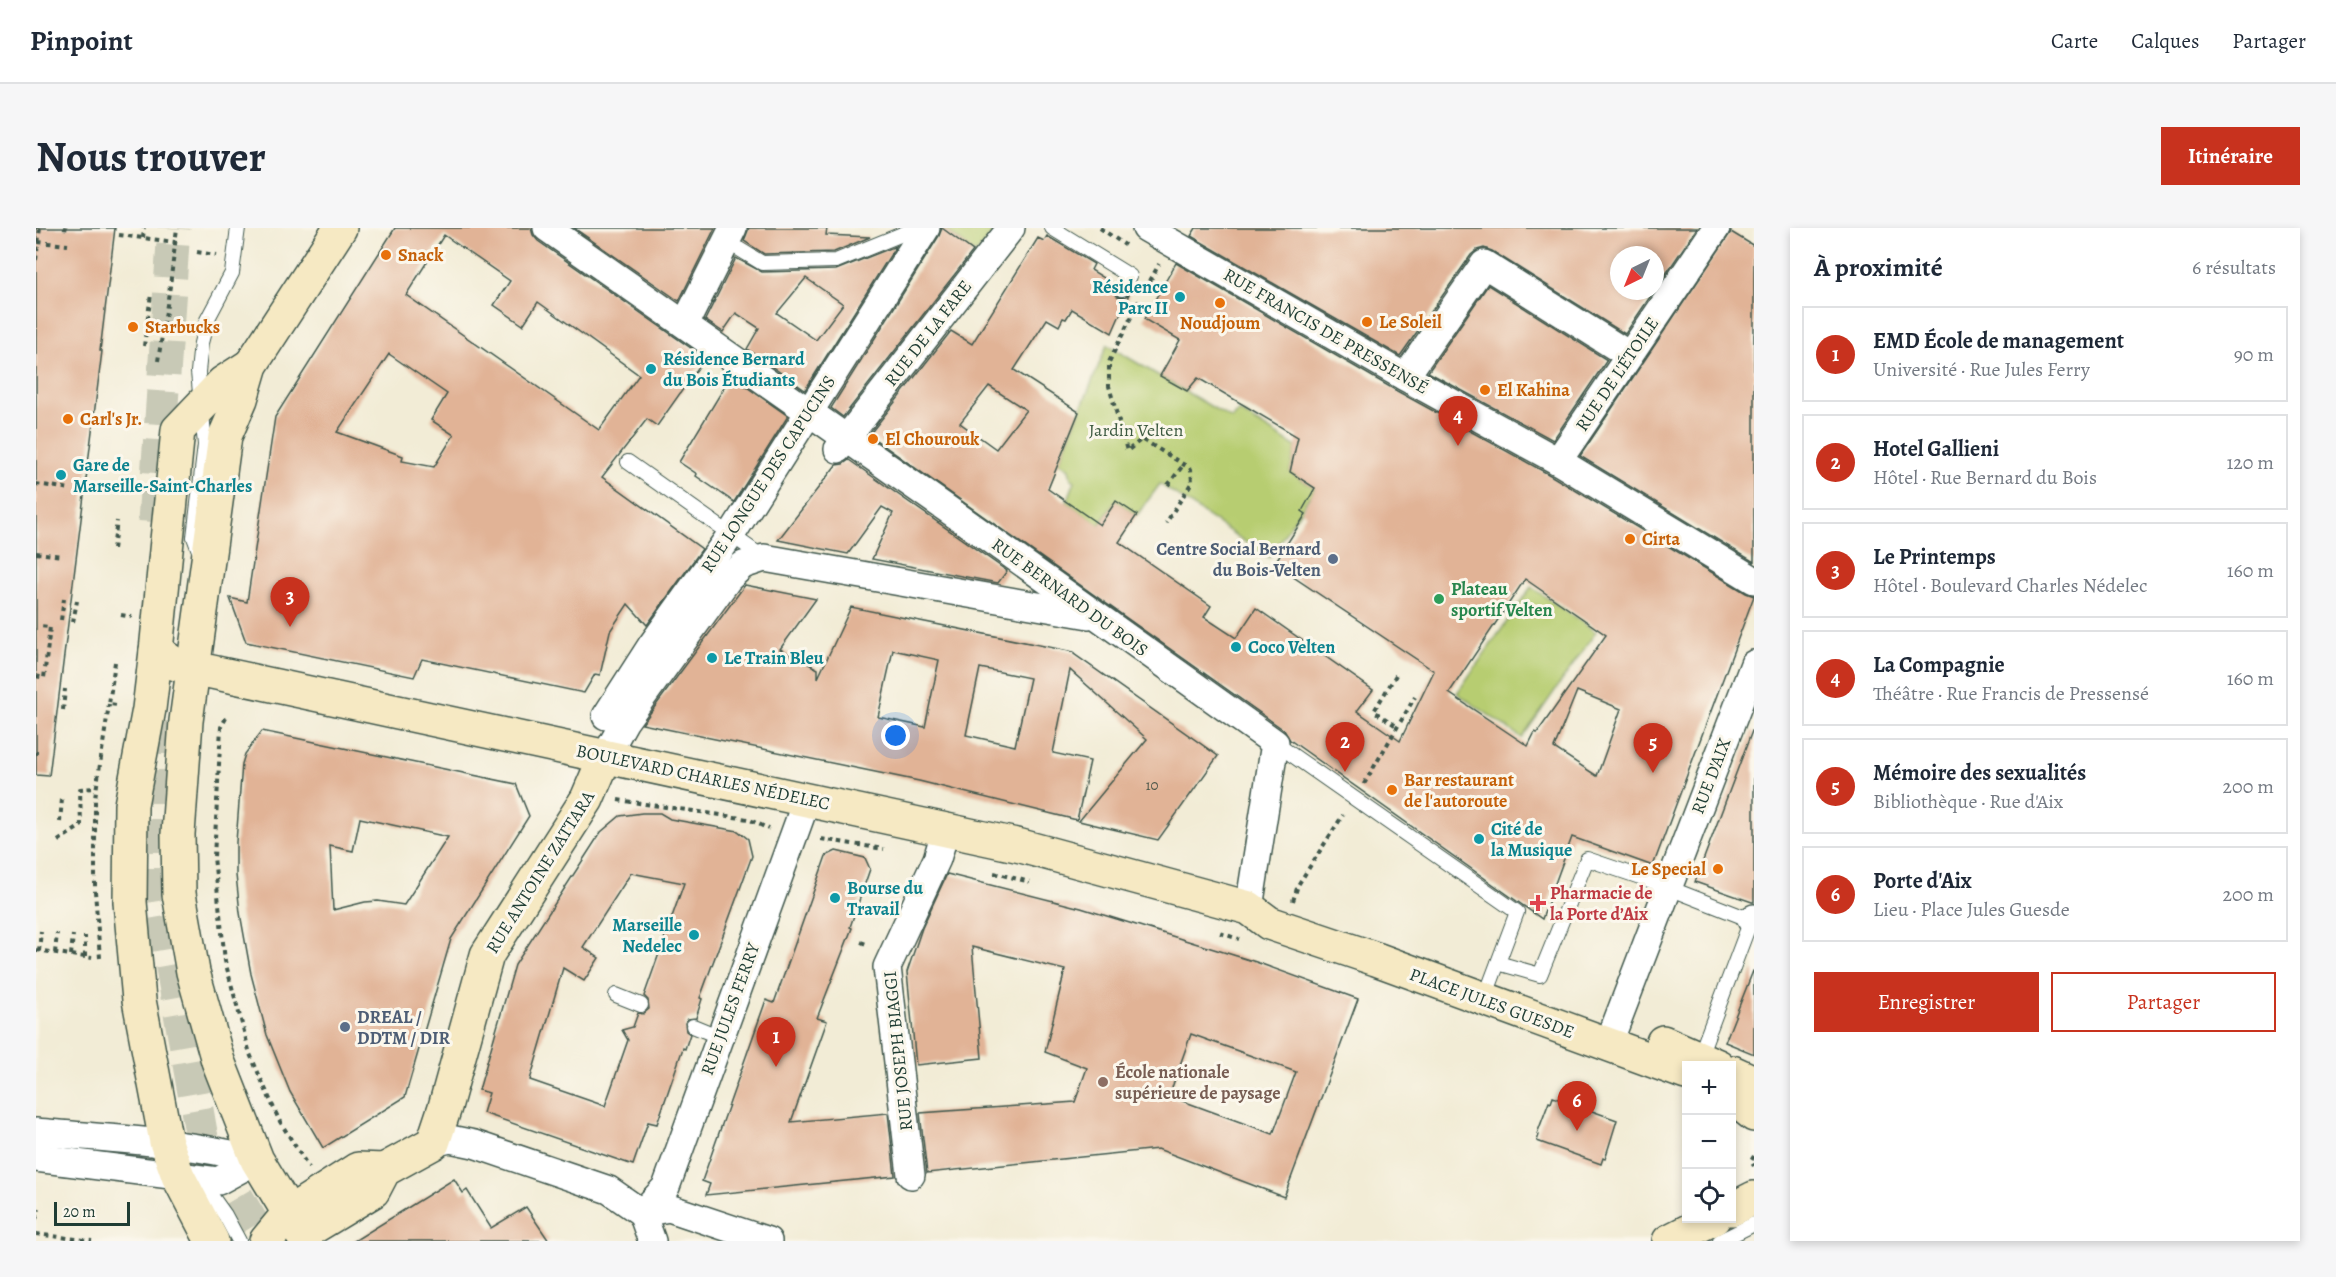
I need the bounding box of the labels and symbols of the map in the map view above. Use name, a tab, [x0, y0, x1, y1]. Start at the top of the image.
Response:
place label: Snack	[398, 243, 444, 267]
north arrow	[1610, 246, 1664, 300]
marker: Snack	[379, 248, 393, 262]
street label: RUE FRANCIS DE PRESSENSÉ	[1219, 262, 1433, 400]
street label: RUE DE LA FARE	[879, 275, 977, 391]
place label: Résidence Parc II	[1092, 275, 1168, 320]
marker: Résidence Parc II	[1173, 290, 1187, 304]
marker: Noudjoum	[1213, 296, 1227, 310]
place label: Le Soleil	[1379, 310, 1442, 334]
place label: Noudjoum	[1180, 311, 1260, 335]
street label: RUE DE L'ÉTOILE	[1570, 312, 1664, 436]
place label: Starbucks	[145, 315, 220, 339]
marker: Le Soleil	[1360, 315, 1374, 329]
marker: Starbucks	[126, 320, 140, 334]
place label: Résidence Bernard du Bois Étudiants	[663, 347, 805, 392]
marker: Résidence Bernard du Bois Étudiants	[644, 362, 658, 376]
street label: RUE LONGUE DES CAPUCINS	[695, 371, 841, 577]
place label: El Kahina	[1497, 378, 1570, 402]
marker: El Kahina	[1478, 383, 1492, 397]
pin: 4	[1438, 396, 1478, 446]
place label: Carl's Jr.	[80, 407, 142, 431]
marker: Carl's Jr.	[61, 412, 75, 426]
park label: Jardin Velten	[1089, 418, 1183, 442]
place label: El Chourouk	[885, 427, 980, 451]
marker: El Chourouk	[866, 432, 880, 446]
place label: Gare de Marseille-Saint-Charles	[73, 453, 252, 498]
marker: Gare de Marseille-Saint-Charles	[54, 468, 68, 482]
place label: Cirta	[1642, 527, 1680, 551]
street label: RUE BERNARD DU BOIS	[987, 532, 1153, 662]
marker: Cirta	[1623, 532, 1637, 546]
place label: Centre Social Bernard du Bois-Velten	[1156, 537, 1321, 582]
marker: Centre Social Bernard du Bois-Velten	[1326, 552, 1340, 566]
place label: Plateau sportif Velten	[1451, 577, 1553, 622]
pin: 3	[270, 578, 310, 627]
marker: Plateau sportif Velten	[1432, 592, 1446, 606]
place label: Coco Velten	[1248, 635, 1335, 659]
marker: Coco Velten	[1229, 640, 1243, 654]
place label: Le Train Bleu	[724, 646, 824, 670]
marker: Le Train Bleu	[705, 651, 719, 665]
your location	[881, 721, 910, 750]
pin: 2	[1326, 722, 1364, 772]
pin: 5	[1634, 724, 1672, 773]
street label: RUE D'AIX	[1686, 734, 1736, 817]
street label: BOULEVARD CHARLES NÉDELEC	[574, 738, 832, 816]
place label: Bar restaurant de l'autoroute	[1404, 768, 1514, 813]
house number: 10	[1145, 775, 1159, 795]
marker: Bar restaurant de l'autoroute	[1385, 783, 1399, 797]
street label: RUE ANTOINE ZATTARA	[480, 786, 600, 958]
place label: Cité de la Musique	[1491, 817, 1572, 862]
marker: Cité de la Musique	[1472, 832, 1486, 846]
place label: Le Special	[1631, 857, 1706, 881]
marker: Le Special	[1711, 862, 1725, 876]
place label: Bourse du Travail	[847, 876, 923, 921]
place label: Pharmacie de la Porte d’Aix	[1550, 881, 1652, 926]
marker: Bourse du Travail	[828, 891, 842, 905]
marker: Pharmacie de la Porte d’Aix	[1531, 896, 1545, 910]
place label: Marseille Nedelec	[612, 913, 682, 958]
marker: Marseille Nedelec	[687, 928, 701, 942]
street label: RUE JULES FERRY	[695, 938, 766, 1079]
street label: PLACE JULES GUESDE	[1406, 962, 1578, 1044]
street label: RUE JOSEPH BIAGGI	[878, 970, 918, 1132]
place label: DREAL / DDTM / DIR	[357, 1005, 450, 1050]
pin: 1	[756, 1018, 796, 1067]
marker: DREAL / DDTM / DIR	[338, 1020, 352, 1034]
place label: École nationale supérieure de paysage	[1115, 1060, 1281, 1105]
marker: École nationale supérieure de paysage	[1096, 1075, 1110, 1089]
pin: 6	[1558, 1082, 1596, 1131]
scale bar	[54, 1199, 130, 1226]

